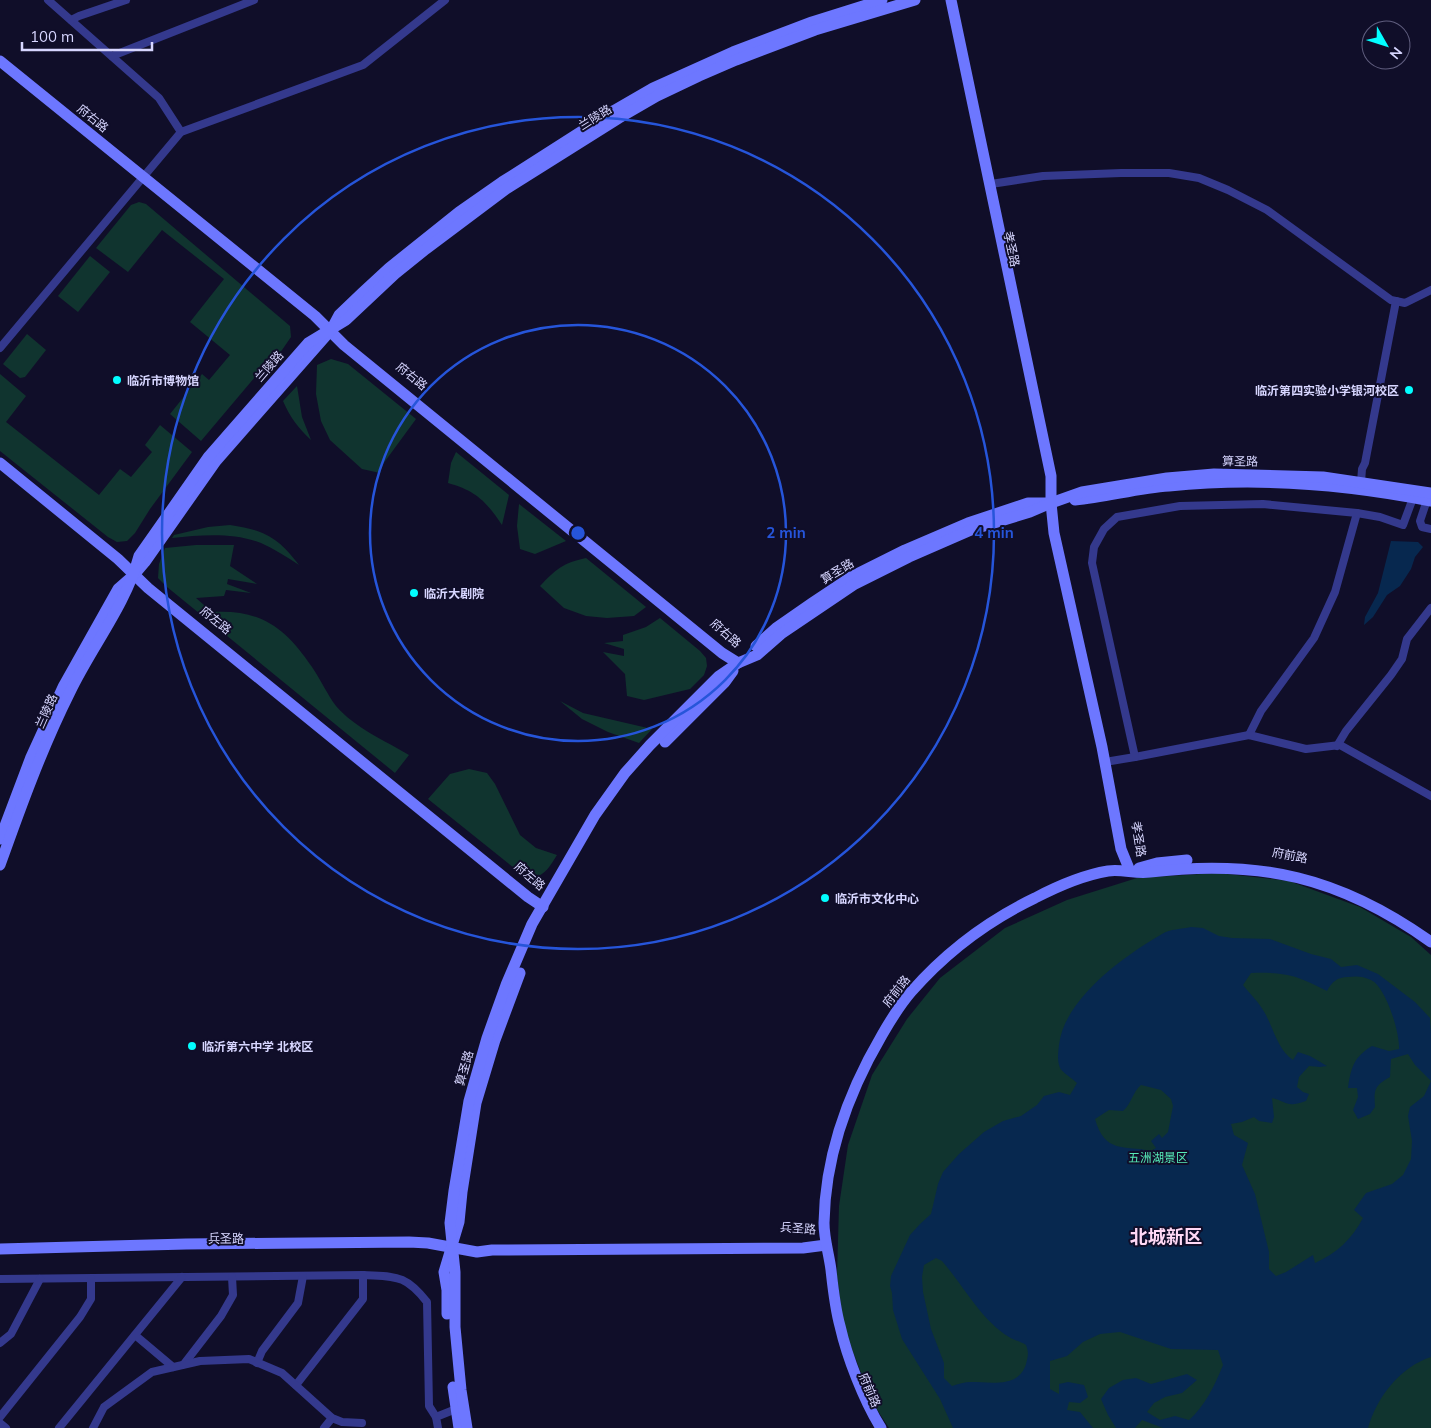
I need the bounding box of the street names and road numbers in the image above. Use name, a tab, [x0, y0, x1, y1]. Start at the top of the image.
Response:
street label: 府右路	[74, 101, 112, 135]
street label: 兰陵路	[576, 101, 614, 133]
street label: 孝圣路	[1001, 230, 1023, 268]
street label: 兰陵路	[252, 347, 286, 385]
street label: 府右路	[393, 359, 431, 393]
street label: 算圣路	[1222, 453, 1258, 469]
street label: 算圣路	[818, 555, 856, 587]
street label: 府左路	[197, 603, 235, 637]
street label: 府右路	[708, 615, 744, 651]
street label: 兰陵路	[32, 691, 60, 731]
street label: 孝圣路	[1129, 820, 1149, 858]
street label: 府前路	[1271, 844, 1309, 866]
street label: 府左路	[511, 859, 549, 893]
street label: 府前路	[879, 972, 913, 1010]
street label: 算圣路	[452, 1049, 476, 1087]
street label: 兵圣路	[780, 1219, 816, 1237]
street label: 兵圣路	[208, 1231, 244, 1246]
street label: 府前路	[856, 1370, 884, 1410]

